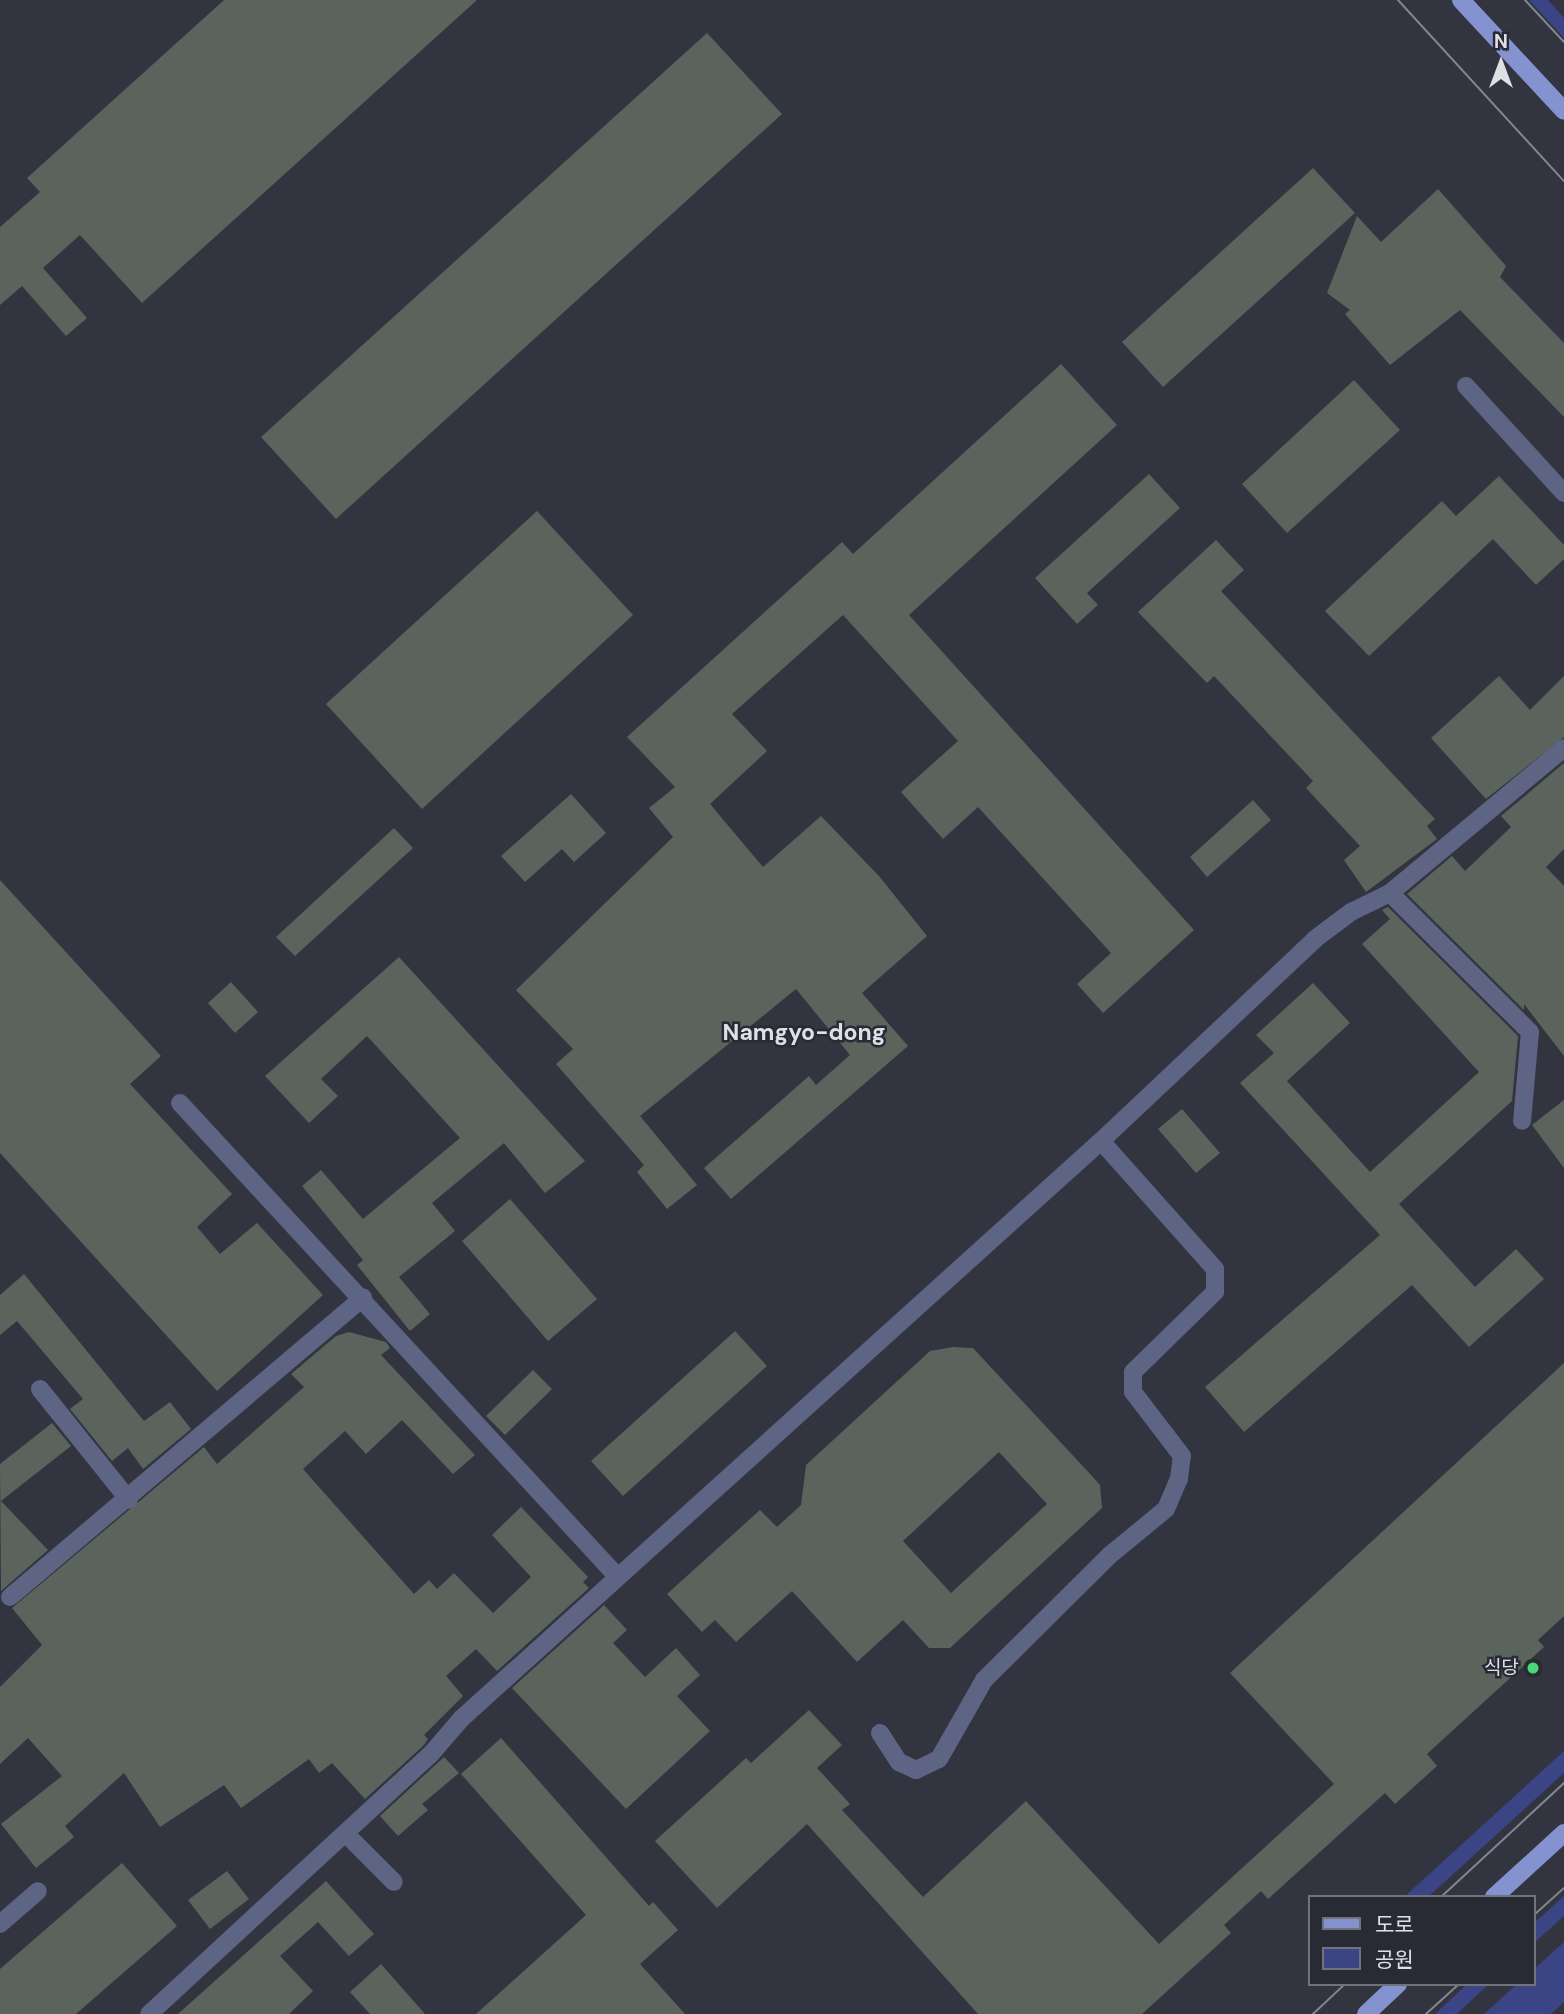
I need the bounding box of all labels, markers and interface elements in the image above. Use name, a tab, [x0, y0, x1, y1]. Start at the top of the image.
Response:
north arrow	[1466, 28, 1536, 98]
text: N	[1494, 29, 1508, 54]
district label: Namgyo-dong	[723, 1018, 885, 1046]
place label: 식당	[1484, 1657, 1519, 1679]
marker: 식당	[1525, 1660, 1541, 1676]
legend	[1308, 1895, 1536, 1986]
text: 도로	[1375, 1911, 1414, 1939]
text: 공원	[1375, 1946, 1414, 1974]

